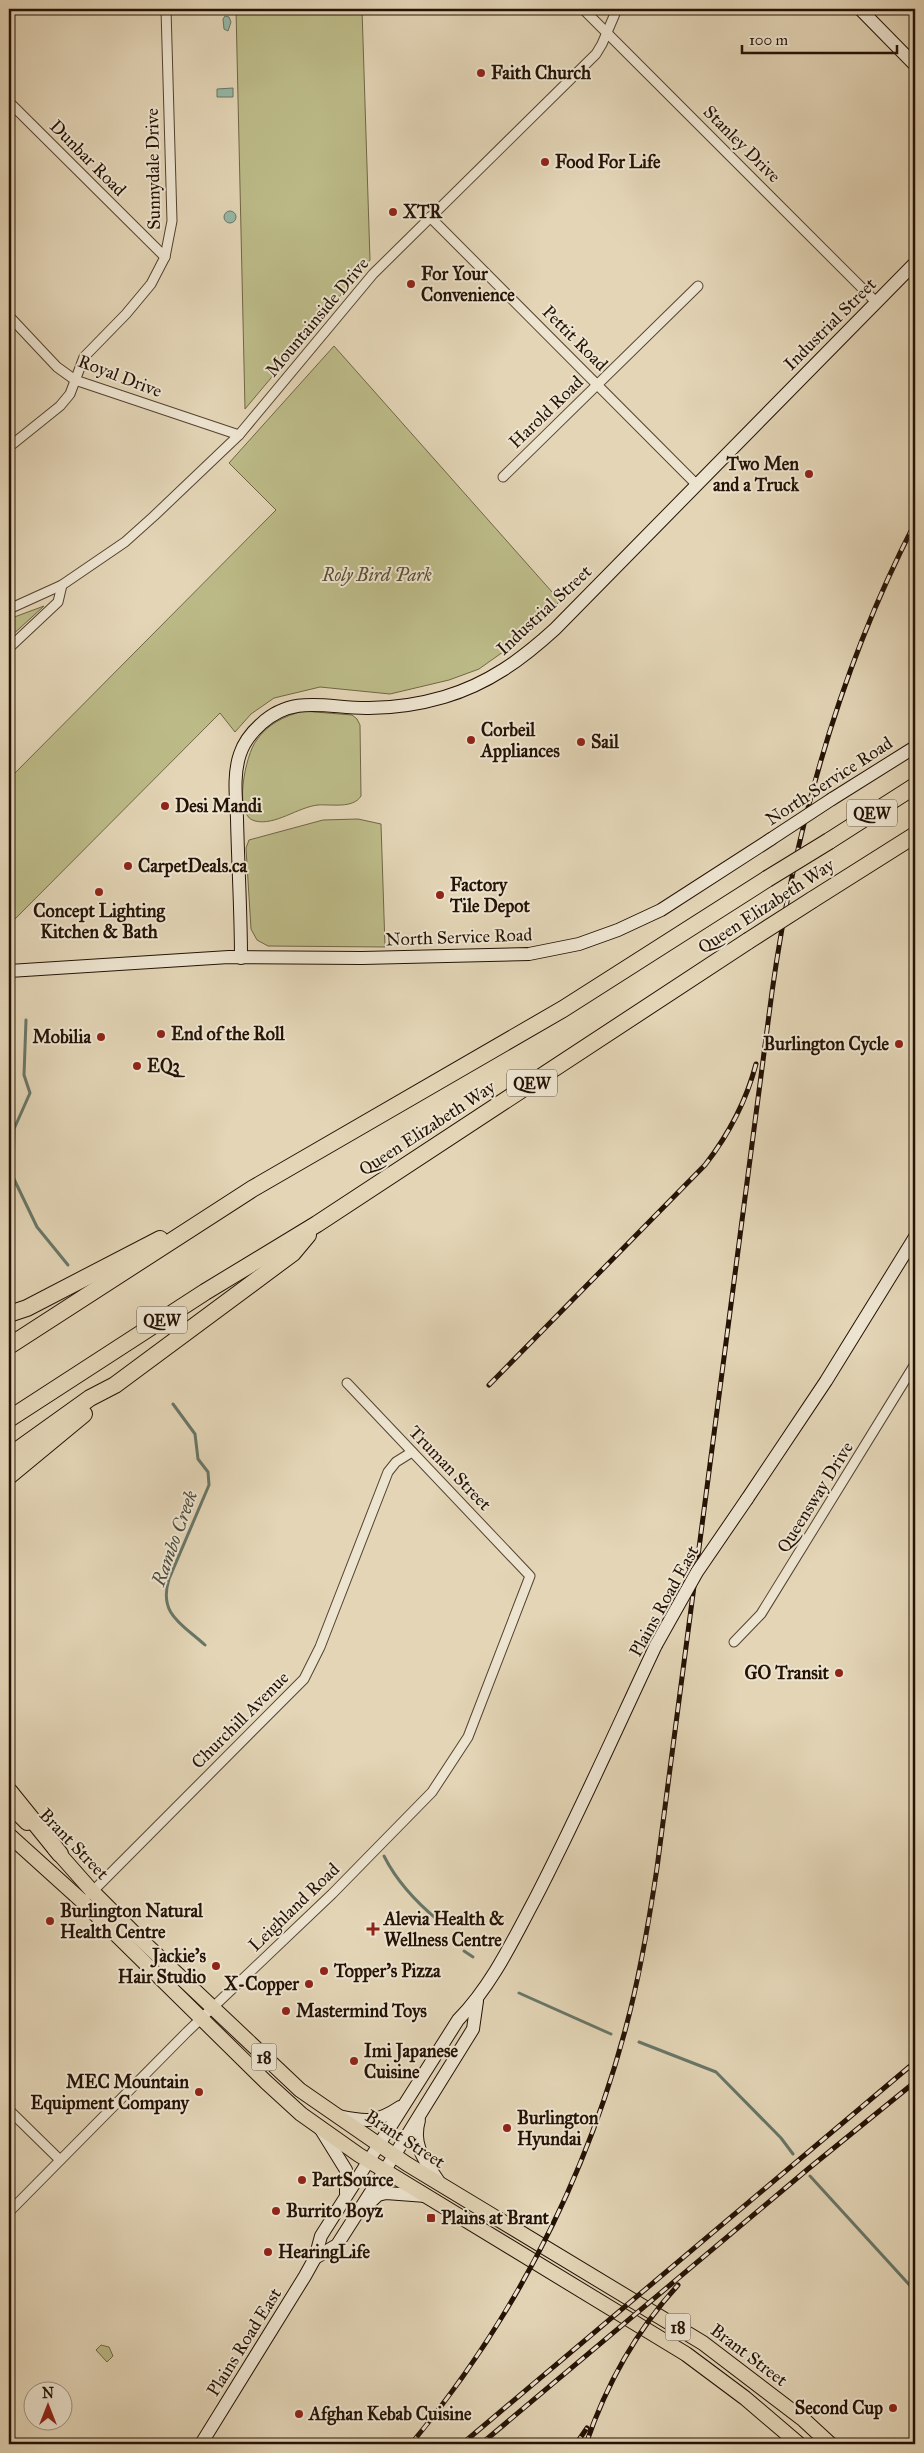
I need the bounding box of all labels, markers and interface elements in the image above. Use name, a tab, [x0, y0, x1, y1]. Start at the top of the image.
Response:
scale bar	[742, 22, 896, 54]
text: 100 m	[749, 31, 789, 49]
place label: Faith Church	[491, 62, 592, 84]
marker: Faith Church	[475, 67, 487, 79]
street label: Stanley Drive	[699, 101, 785, 187]
street label: Sunnydale Drive	[141, 108, 165, 230]
street label: Dunbar Road	[45, 115, 131, 201]
place label: Food For Life	[555, 151, 661, 173]
marker: Food For Life	[539, 156, 551, 168]
place label: XTR	[402, 201, 443, 223]
marker: XTR	[387, 206, 399, 218]
street label: Mountainside Drive	[261, 253, 373, 381]
place label: For Your Convenience	[421, 263, 515, 306]
street label: Industrial Street	[779, 273, 881, 375]
marker: For Your Convenience	[405, 278, 417, 290]
street label: Pettit Road	[538, 301, 612, 375]
street label: Royal Drive	[75, 350, 165, 402]
street label: Harold Road	[504, 371, 588, 453]
place label: Two Men and a Truck	[713, 453, 800, 496]
marker: Two Men and a Truck	[803, 468, 815, 480]
street label: Industrial Street	[492, 560, 596, 660]
park label: Roly Bird Park	[321, 564, 432, 586]
place label: Corbeil Appliances	[480, 719, 560, 763]
place label: Sail	[591, 731, 620, 753]
street label: North Service Road	[761, 732, 897, 830]
marker: Corbeil Appliances	[465, 734, 477, 746]
marker: Sail	[575, 736, 587, 748]
place label: Desi Mandi	[175, 795, 263, 817]
marker: Desi Mandi	[159, 800, 171, 812]
road number: QEW	[847, 800, 897, 826]
street label: Queen Elizabeth Way	[694, 853, 839, 958]
place label: CarpetDeals.ca	[138, 855, 248, 878]
marker: CarpetDeals.ca	[122, 860, 134, 872]
place label: Factory Tile Depot	[449, 874, 530, 918]
marker: Concept Lighting Kitchen & Bath	[93, 886, 105, 898]
marker: Factory Tile Depot	[434, 889, 446, 901]
place label: Concept Lighting Kitchen & Bath	[33, 900, 165, 943]
street label: North Service Road	[385, 923, 533, 951]
place label: End of the Roll	[171, 1023, 286, 1045]
place label: Mobilia	[32, 1026, 91, 1048]
marker: End of the Roll	[155, 1028, 167, 1040]
marker: Mobilia	[95, 1031, 107, 1043]
place label: Burlington Cycle	[763, 1033, 890, 1056]
marker: Burlington Cycle	[893, 1038, 905, 1050]
place label: EQ3	[147, 1055, 186, 1078]
marker: EQ3	[131, 1060, 143, 1072]
road number: QEW	[507, 1070, 557, 1096]
street label: Queen Elizabeth Way	[355, 1075, 500, 1180]
road number: QEW	[137, 1306, 187, 1334]
street label: Truman Street	[404, 1421, 496, 1515]
street label: Queensway Drive	[772, 1437, 858, 1557]
water label: Rambo Creek	[146, 1487, 203, 1590]
street label: Plains Road East	[624, 1541, 704, 1660]
place label: GO Transit	[744, 1662, 830, 1684]
street label: Churchill Avenue	[187, 1667, 293, 1773]
marker: GO Transit	[833, 1667, 845, 1679]
street label: Brant Street	[35, 1804, 114, 1885]
street label: Leighland Road	[244, 1858, 345, 1956]
place label: Burlington Natural Health Centre	[60, 1900, 204, 1943]
place label: Alevia Health & Wellness Centre	[383, 1908, 504, 1951]
marker: Burlington Natural Health Centre	[44, 1915, 56, 1927]
marker: Alevia Health & Wellness Centre	[366, 1922, 380, 1936]
place label: Jackie's Hair Studio	[118, 1945, 206, 1988]
marker: Jackie's Hair Studio	[210, 1960, 222, 1972]
place label: Topper's Pizza	[333, 1960, 441, 1983]
marker: Topper's Pizza	[318, 1965, 330, 1977]
place label: X-Copper	[223, 1973, 300, 1996]
marker: X-Copper	[303, 1978, 315, 1990]
place label: Mastermind Toys	[296, 2000, 427, 2023]
marker: Mastermind Toys	[280, 2005, 292, 2017]
place label: Imi Japanese Cuisine	[364, 2040, 459, 2083]
road number: 18	[252, 2044, 276, 2070]
marker: Imi Japanese Cuisine	[348, 2055, 360, 2067]
place label: MEC Mountain Equipment Company	[31, 2071, 191, 2115]
marker: MEC Mountain Equipment Company	[193, 2086, 205, 2098]
street label: Brant Street	[361, 2105, 450, 2173]
place label: Burlington Hyundai	[517, 2107, 599, 2151]
marker: Burlington Hyundai	[501, 2122, 513, 2134]
place label: PartSource	[312, 2169, 394, 2191]
marker: PartSource	[296, 2174, 308, 2186]
place label: Burrito Boyz	[286, 2200, 384, 2223]
marker: Burrito Boyz	[270, 2205, 282, 2217]
place label: Plains at Brant	[441, 2207, 550, 2229]
marker: Plains at Brant	[425, 2212, 437, 2224]
place label: HearingLife	[278, 2241, 370, 2264]
marker: HearingLife	[262, 2246, 274, 2258]
street label: Plains Road East	[202, 2283, 286, 2400]
road number: 18	[666, 2314, 690, 2340]
street label: Brant Street	[706, 2319, 792, 2391]
north arrow	[22, 2380, 72, 2430]
text: N	[42, 2385, 54, 2402]
place label: Second Cup	[795, 2397, 883, 2420]
marker: Second Cup	[887, 2402, 899, 2414]
place label: Afghan Kebab Cuisine	[308, 2403, 472, 2426]
marker: Afghan Kebab Cuisine	[293, 2408, 305, 2420]

